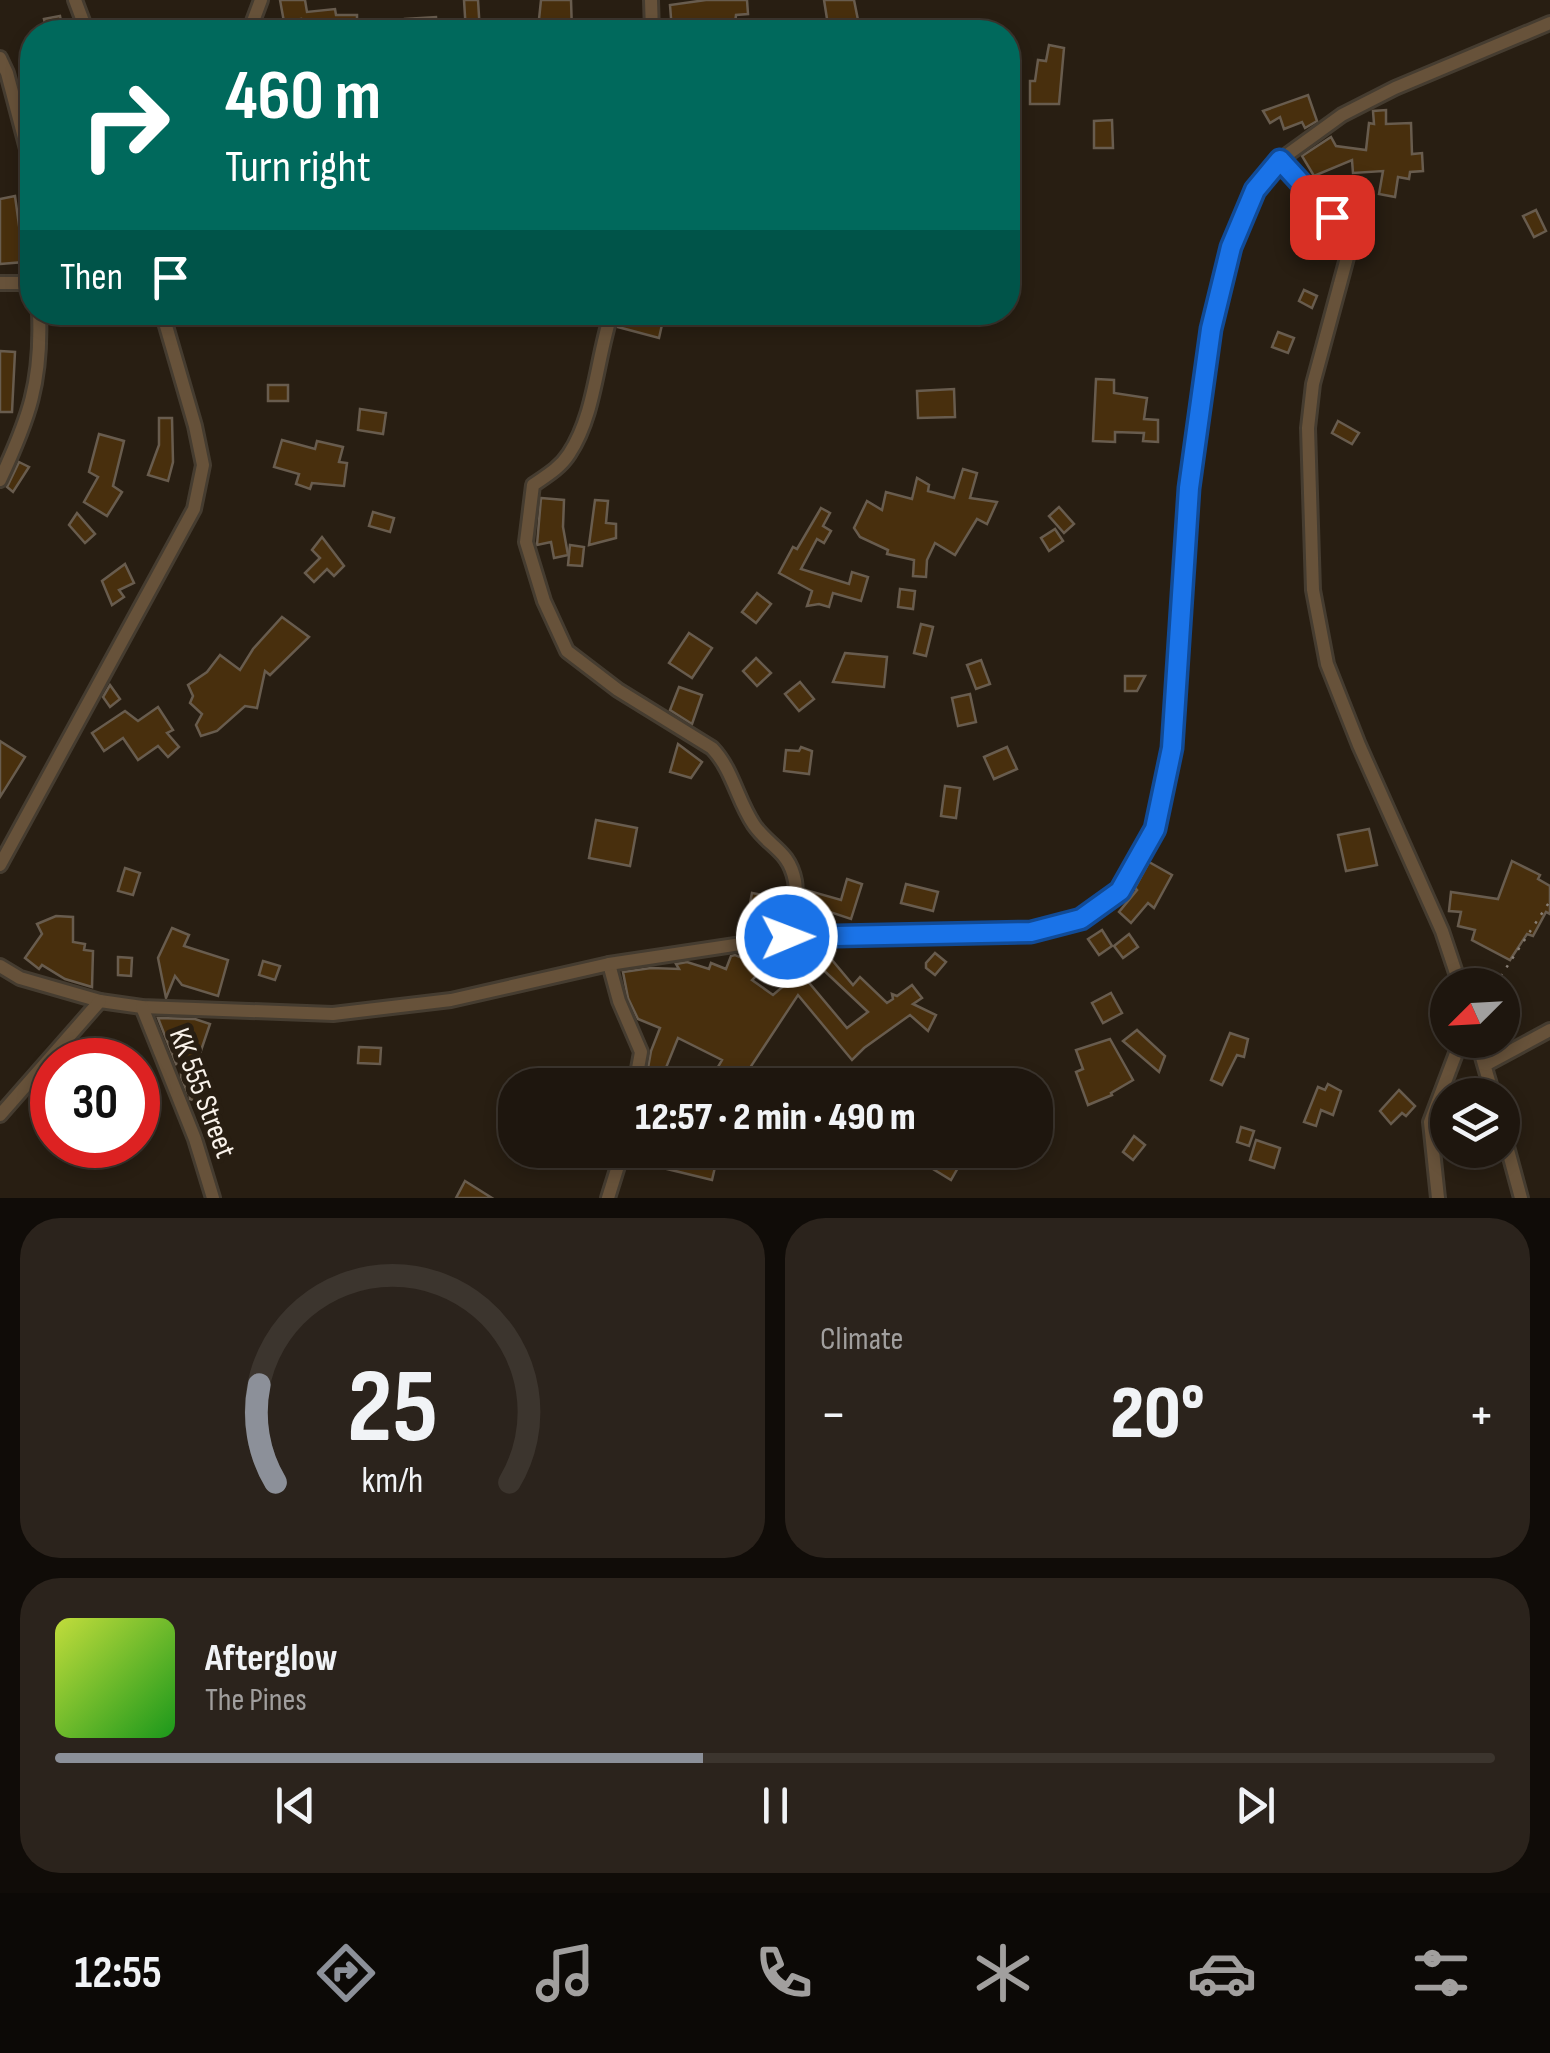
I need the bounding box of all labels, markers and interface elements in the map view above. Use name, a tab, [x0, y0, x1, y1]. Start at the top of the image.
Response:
text: 460 m	[225, 55, 381, 139]
icon: right	[60, 60, 190, 190]
text: Turn right	[225, 140, 371, 195]
pin	[1290, 175, 1375, 260]
icon: arrive	[1305, 190, 1360, 245]
icon: arrive	[143, 250, 198, 305]
text: Then	[60, 255, 123, 300]
position arrow	[735, 885, 839, 989]
north arrow	[1430, 968, 1520, 1058]
map controls	[1430, 968, 1520, 1168]
street label: KK 555 Street	[161, 1023, 243, 1163]
speed limit sign: 30	[30, 1038, 160, 1168]
button: layers	[1430, 1078, 1520, 1168]
text: 12:57 · 2 min · 490 m	[635, 1095, 916, 1140]
text: Climate	[820, 1320, 903, 1359]
text: 25	[347, 1346, 438, 1471]
text: 20°	[1110, 1369, 1205, 1460]
text: −	[820, 1382, 847, 1449]
text: +	[1468, 1382, 1495, 1449]
text: km/h	[362, 1460, 423, 1503]
text: Afterglow	[205, 1636, 338, 1681]
text: The Pines	[205, 1681, 307, 1720]
icon: previous	[268, 1778, 323, 1833]
icon: pause	[748, 1778, 803, 1833]
icon: next	[1228, 1778, 1283, 1833]
icon: directions	[311, 1938, 381, 2008]
icon: music	[530, 1938, 600, 2008]
icon: phone	[749, 1938, 819, 2008]
icon: climate	[968, 1938, 1038, 2008]
icon: car	[1187, 1938, 1257, 2008]
icon: filters	[1406, 1938, 1476, 2008]
text: 12:55	[74, 1946, 162, 2001]

